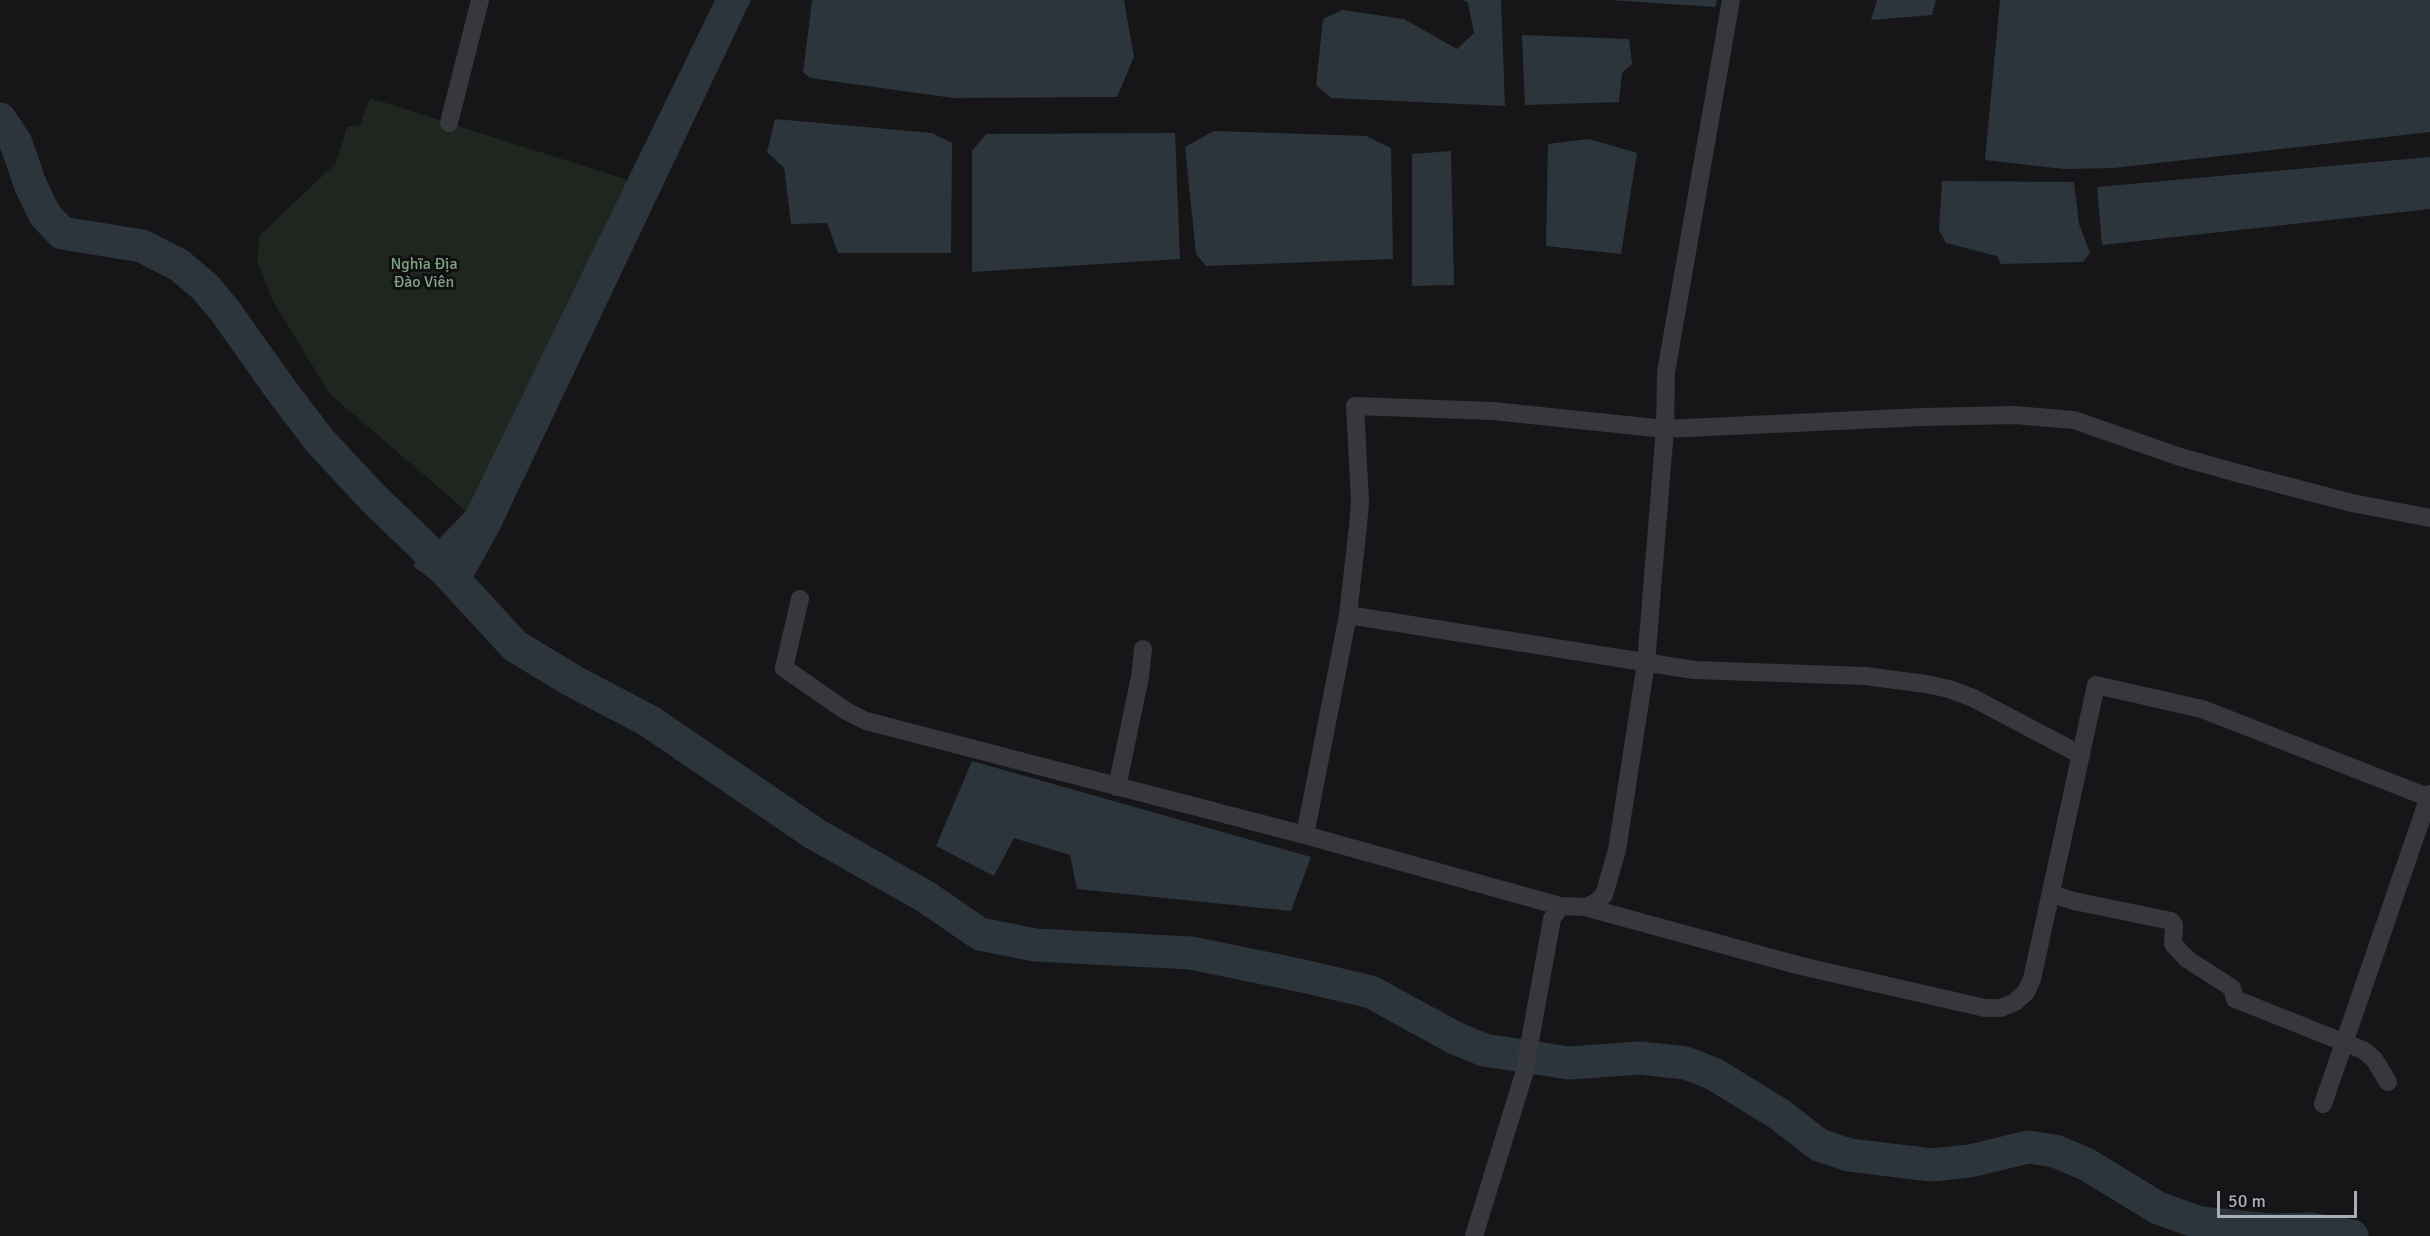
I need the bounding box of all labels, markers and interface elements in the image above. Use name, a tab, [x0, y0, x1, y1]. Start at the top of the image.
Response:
park label: Nghĩa Địa Đào Viên	[390, 255, 458, 293]
scale bar	[2220, 1179, 2360, 1217]
text: 50 m	[2228, 1190, 2266, 1212]

